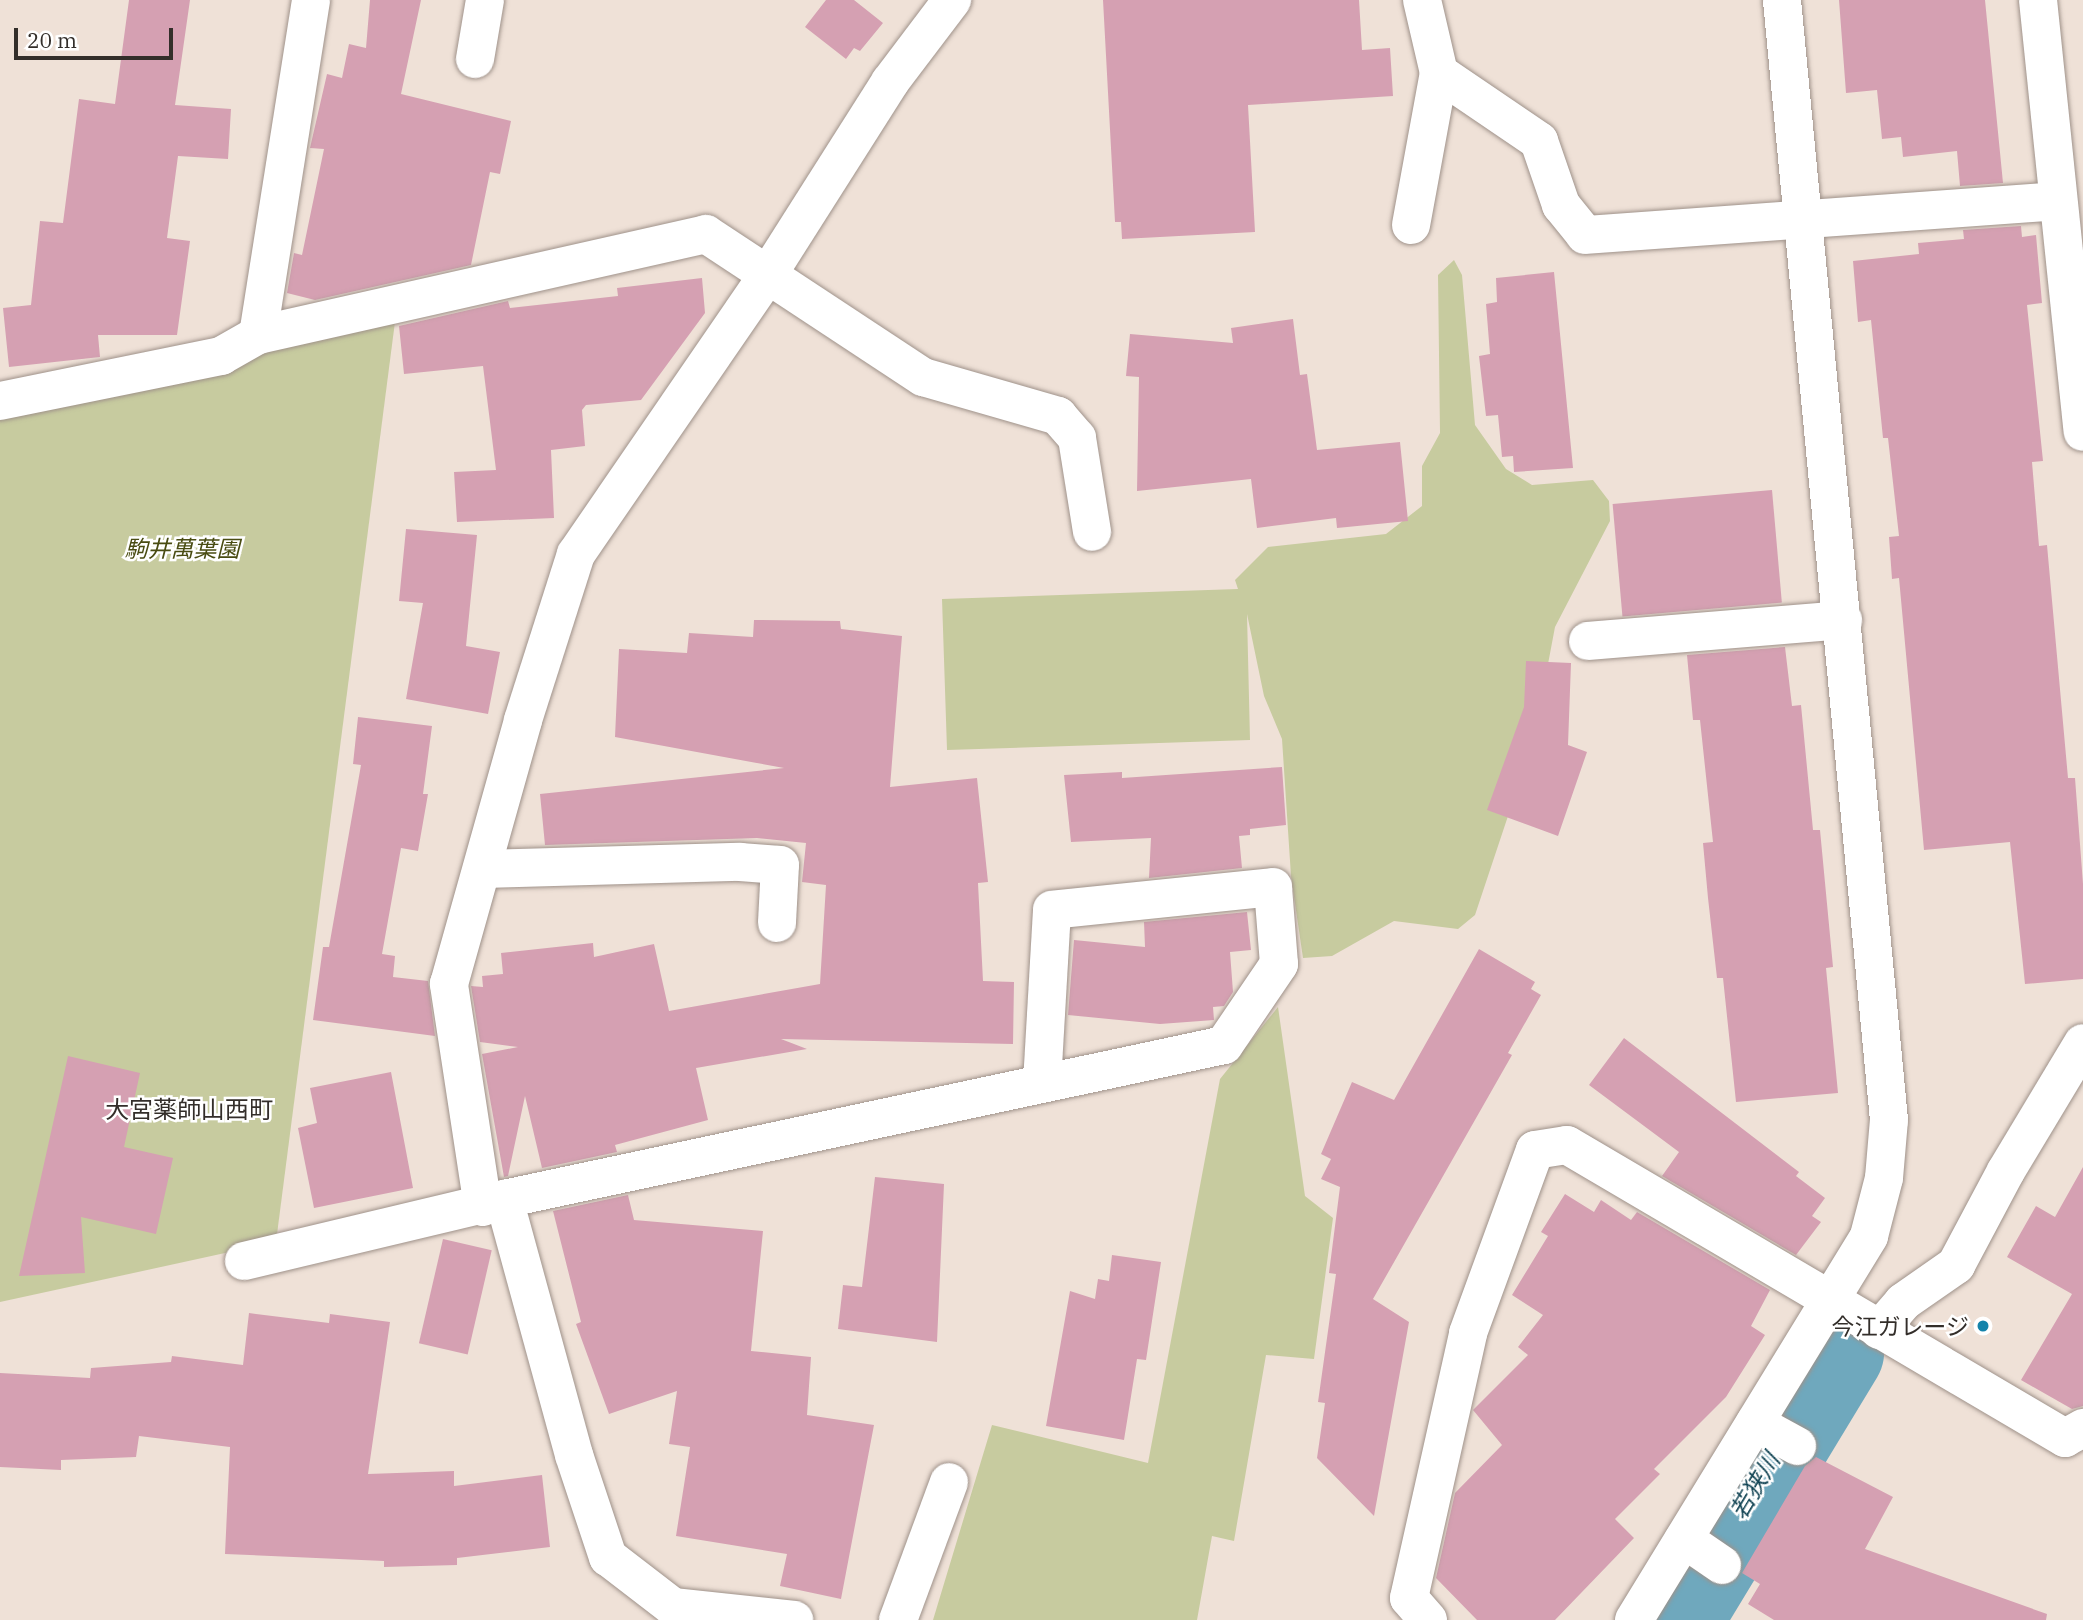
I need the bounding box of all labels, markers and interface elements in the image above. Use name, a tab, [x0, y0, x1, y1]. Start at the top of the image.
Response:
scale bar	[18, 14, 177, 58]
text: 20 m	[27, 26, 77, 54]
park label: 駒井萬葉園	[125, 534, 239, 562]
district label: 大宮薬師山西町	[105, 1096, 273, 1124]
place label: 今江ガレージ	[1831, 1312, 1969, 1340]
marker: 今江ガレージ	[1975, 1318, 1991, 1334]
water label: 若狭川	[1724, 1448, 1786, 1524]

